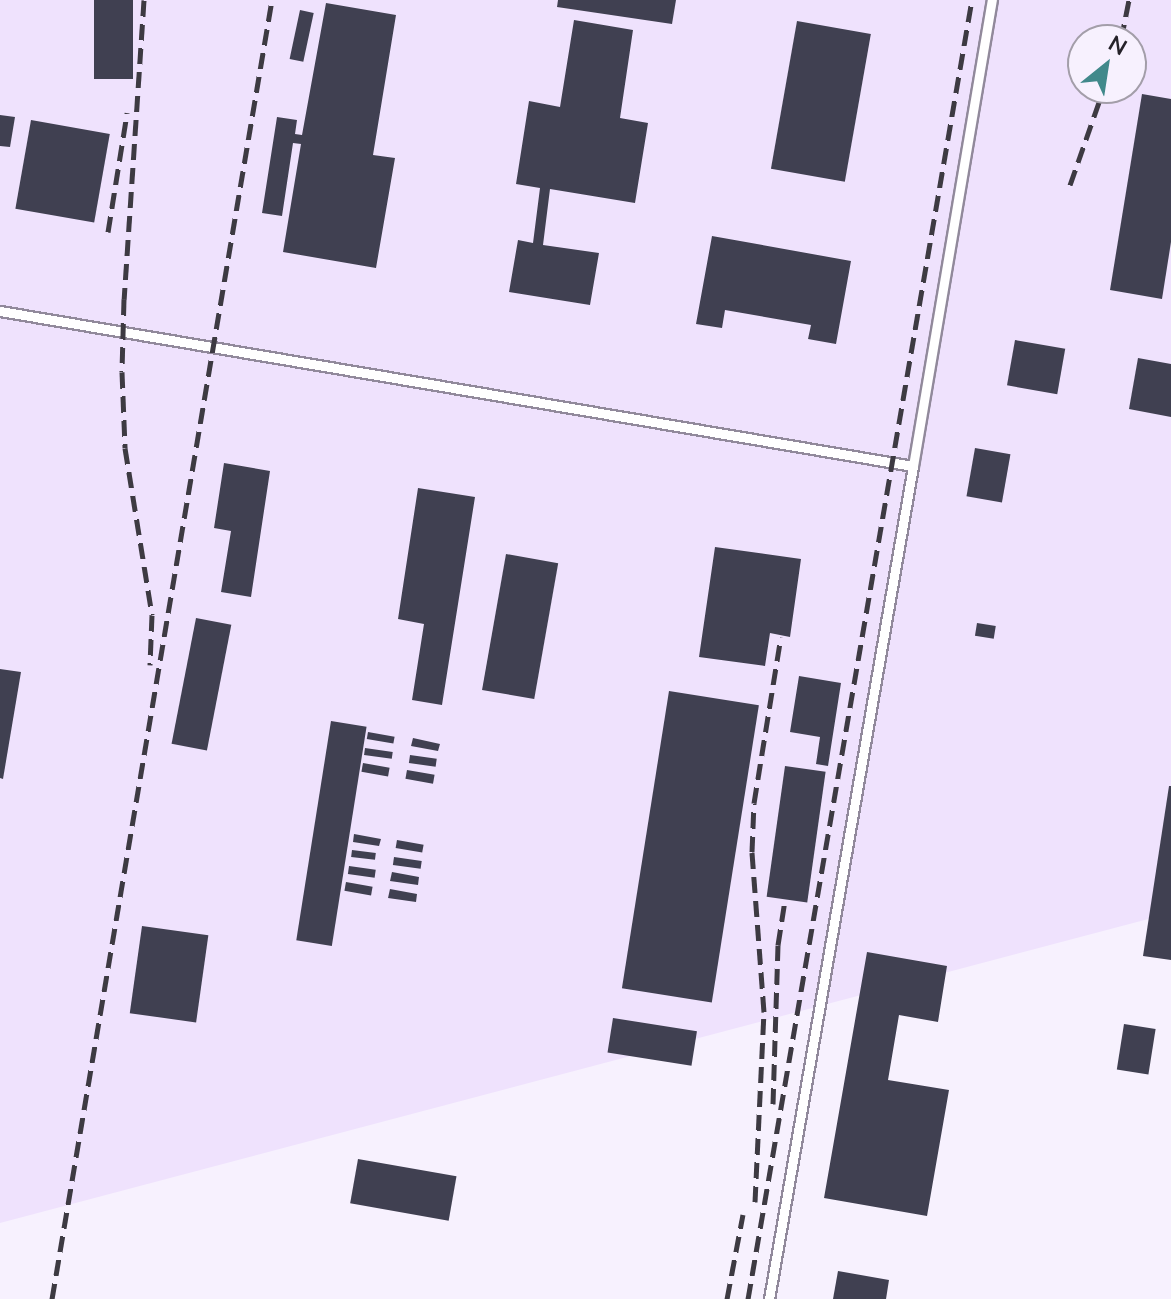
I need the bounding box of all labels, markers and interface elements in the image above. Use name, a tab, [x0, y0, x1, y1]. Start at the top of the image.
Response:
north arrow	[1067, 24, 1147, 104]
text: N	[1104, 29, 1132, 61]

